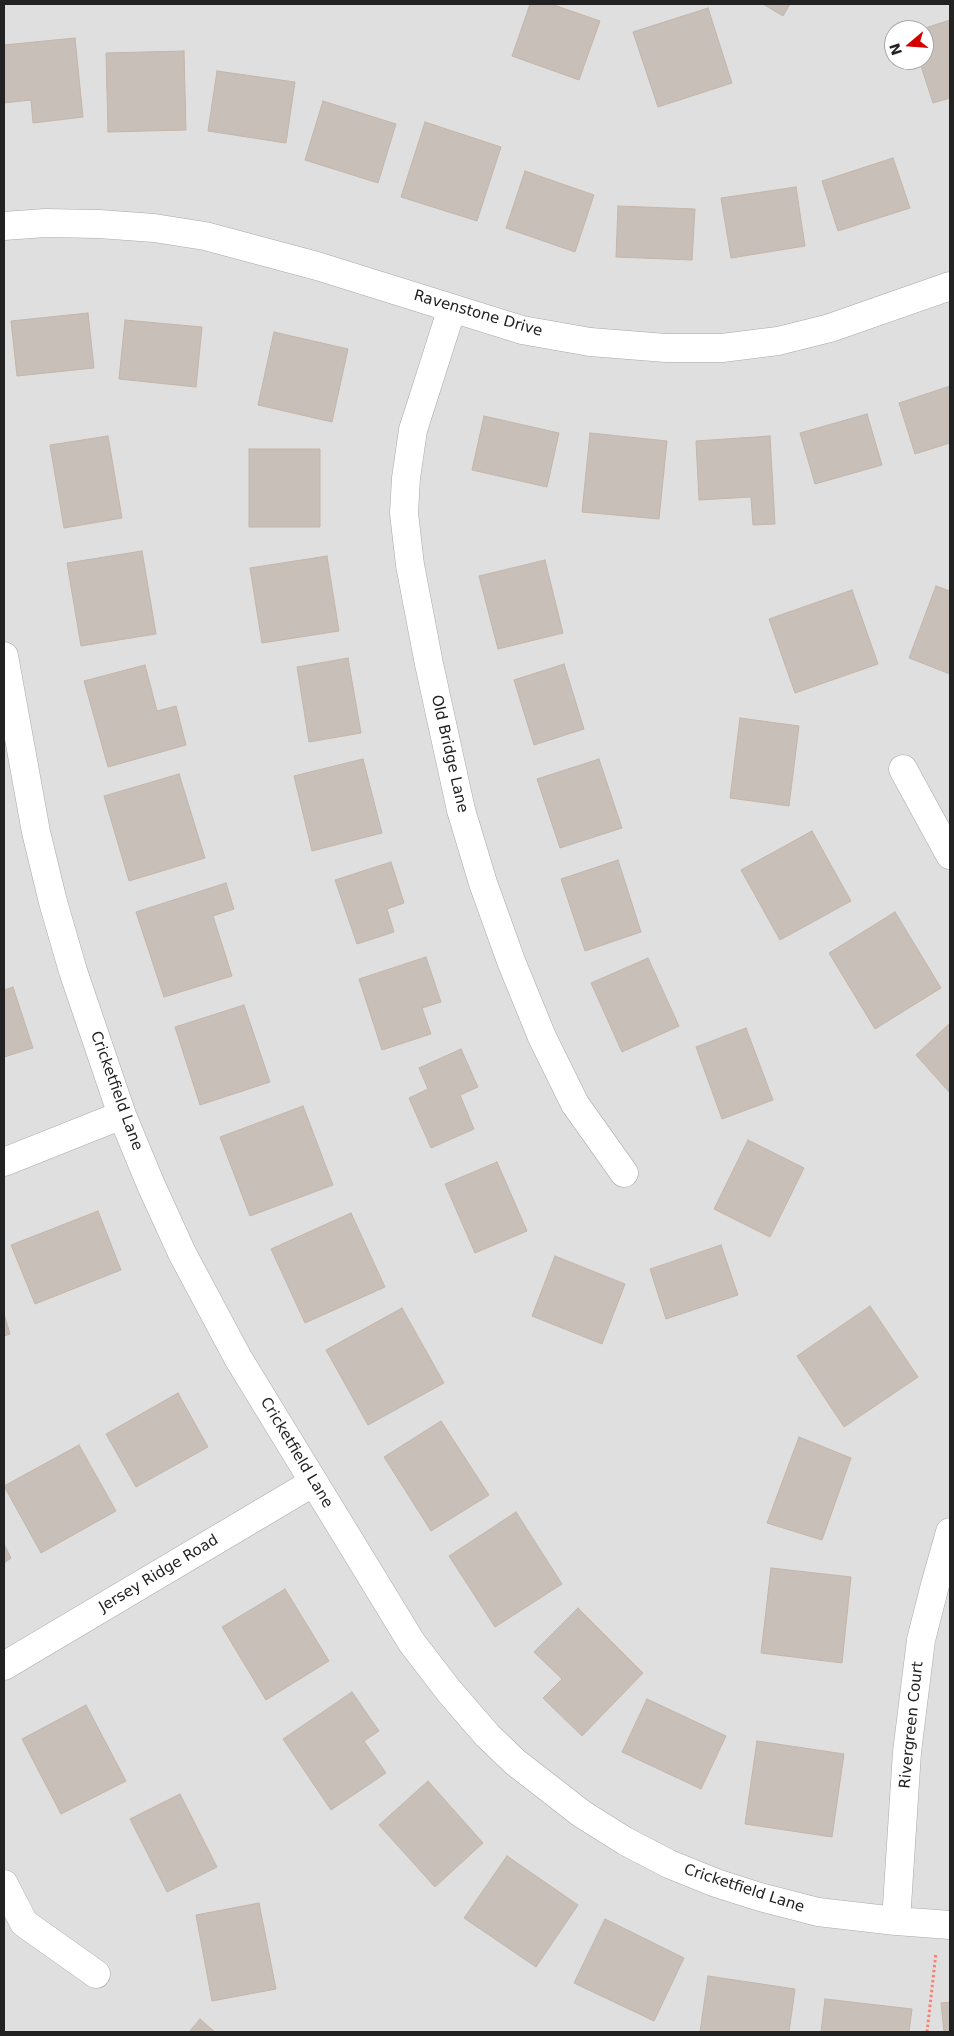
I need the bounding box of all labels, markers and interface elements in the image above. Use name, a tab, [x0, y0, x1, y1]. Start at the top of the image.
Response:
north arrow	[884, 20, 934, 70]
text: N	[886, 41, 905, 57]
street label: Ravenstone Drive	[411, 287, 545, 341]
street label: Old Bridge Lane	[427, 693, 471, 815]
street label: Cricketfield Lane	[86, 1029, 146, 1153]
street label: Cricketfield Lane	[256, 1394, 336, 1512]
street label: Jersey Ridge Road	[96, 1531, 222, 1617]
street label: Rivergreen Court	[896, 1660, 928, 1790]
street label: Cricketfield Lane	[681, 1861, 807, 1917]

